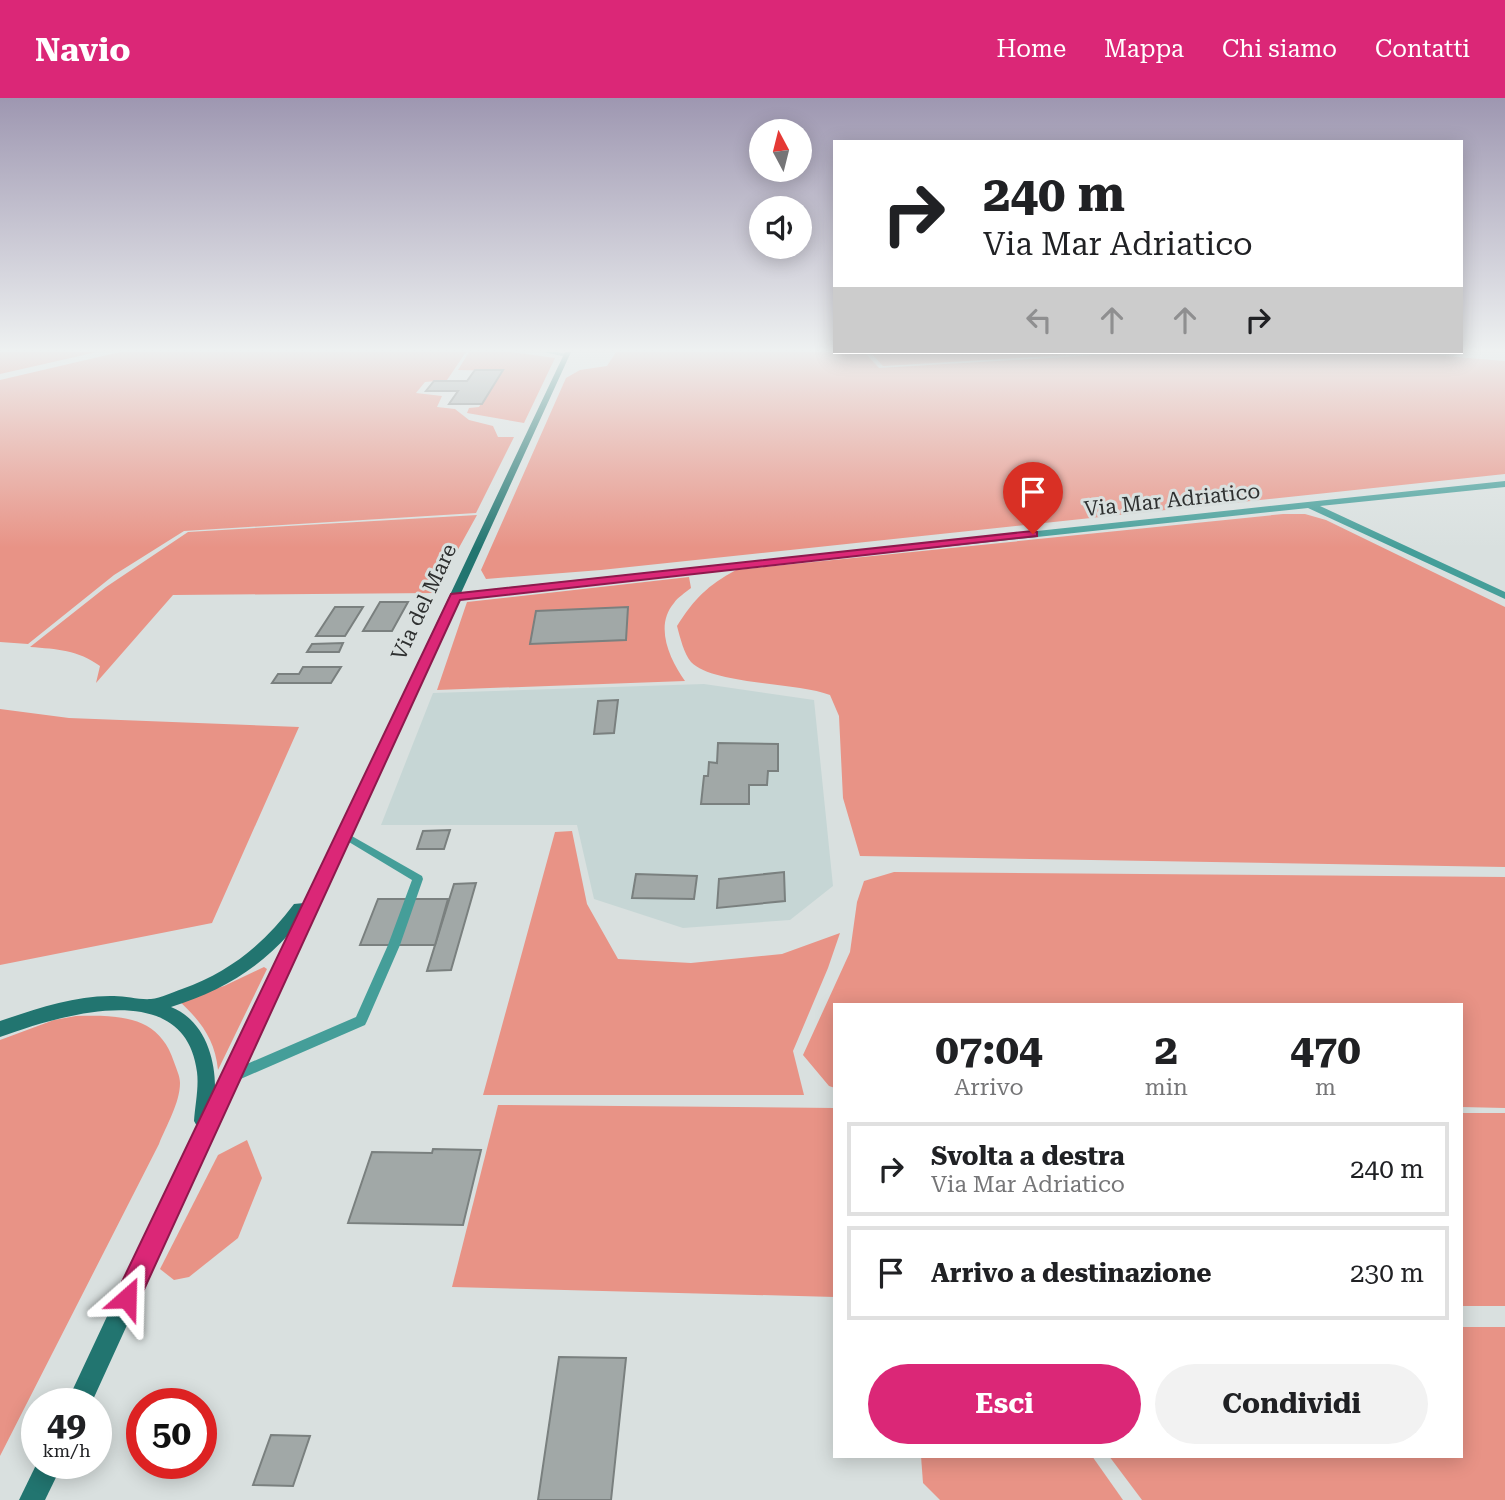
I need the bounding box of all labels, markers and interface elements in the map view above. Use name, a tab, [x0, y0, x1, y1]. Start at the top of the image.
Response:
text: Navio	[35, 30, 130, 69]
text: Home	[997, 35, 1066, 63]
text: Mappa	[1104, 35, 1184, 63]
text: Chi siamo	[1222, 35, 1337, 63]
text: Contatti	[1375, 35, 1470, 63]
north arrow	[749, 119, 812, 182]
map controls	[749, 119, 812, 259]
text: 240 m	[983, 166, 1125, 223]
icon: right	[868, 168, 959, 259]
button: sound	[749, 196, 812, 259]
text: Via Mar Adriatico	[983, 225, 1253, 263]
icon: left	[1020, 301, 1058, 339]
icon: ahead	[1093, 301, 1131, 339]
icon: ahead	[1166, 301, 1204, 339]
icon: right	[1239, 301, 1277, 339]
pin	[1003, 462, 1063, 534]
icon: arrive	[1014, 473, 1052, 511]
street label: Via Mar Adriatico	[1083, 479, 1261, 521]
street label: Via del Mare	[387, 540, 461, 664]
text: 07:04	[935, 1025, 1042, 1074]
text: 2	[1155, 1025, 1178, 1074]
text: 470	[1290, 1025, 1361, 1074]
text: Arrivo	[954, 1074, 1024, 1101]
text: min	[1145, 1074, 1188, 1101]
text: m	[1315, 1074, 1336, 1101]
text: Svolta a destra	[931, 1141, 1125, 1171]
icon: right	[872, 1150, 910, 1188]
text: 240 m	[1350, 1154, 1424, 1184]
text: Via Mar Adriatico	[931, 1171, 1125, 1198]
icon: arrive	[872, 1254, 910, 1292]
text: Arrivo a destinazione	[931, 1258, 1212, 1288]
text: 230 m	[1350, 1258, 1424, 1288]
position arrow	[90, 1261, 164, 1335]
button: Esci	[868, 1364, 1141, 1444]
button: Condividi	[1155, 1364, 1428, 1444]
speed limit sign: 50	[126, 1388, 217, 1479]
text: 49	[47, 1404, 86, 1445]
text: km/h	[42, 1440, 91, 1461]

